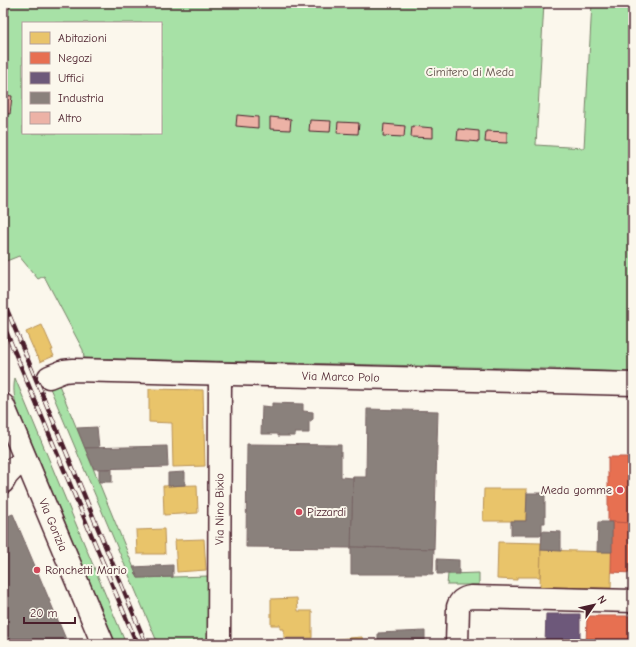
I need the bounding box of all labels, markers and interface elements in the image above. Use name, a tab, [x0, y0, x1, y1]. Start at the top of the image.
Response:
legend	[22, 22, 162, 134]
text: Abitazioni	[58, 31, 107, 45]
text: Negozi	[58, 51, 92, 65]
park label: Cimitero di Meda	[426, 65, 514, 79]
text: Uffici	[58, 71, 84, 85]
text: Industria	[58, 91, 104, 105]
text: Altro	[58, 111, 82, 125]
street label: Via Marco Polo	[302, 369, 380, 385]
street label: Via Nino Bixio	[212, 473, 227, 545]
place label: Meda gomme	[541, 483, 612, 497]
marker: Meda gomme	[615, 485, 625, 495]
street label: Via Gorizia	[36, 496, 70, 553]
place label: Pizzardi	[307, 505, 346, 519]
marker: Pizzardi	[294, 507, 304, 517]
place label: Ronchetti Mario	[45, 563, 127, 577]
marker: Ronchetti Mario	[32, 565, 42, 575]
north arrow	[574, 585, 614, 625]
text: N	[594, 593, 609, 606]
scale bar	[24, 599, 75, 625]
text: 20 m	[30, 606, 58, 620]

